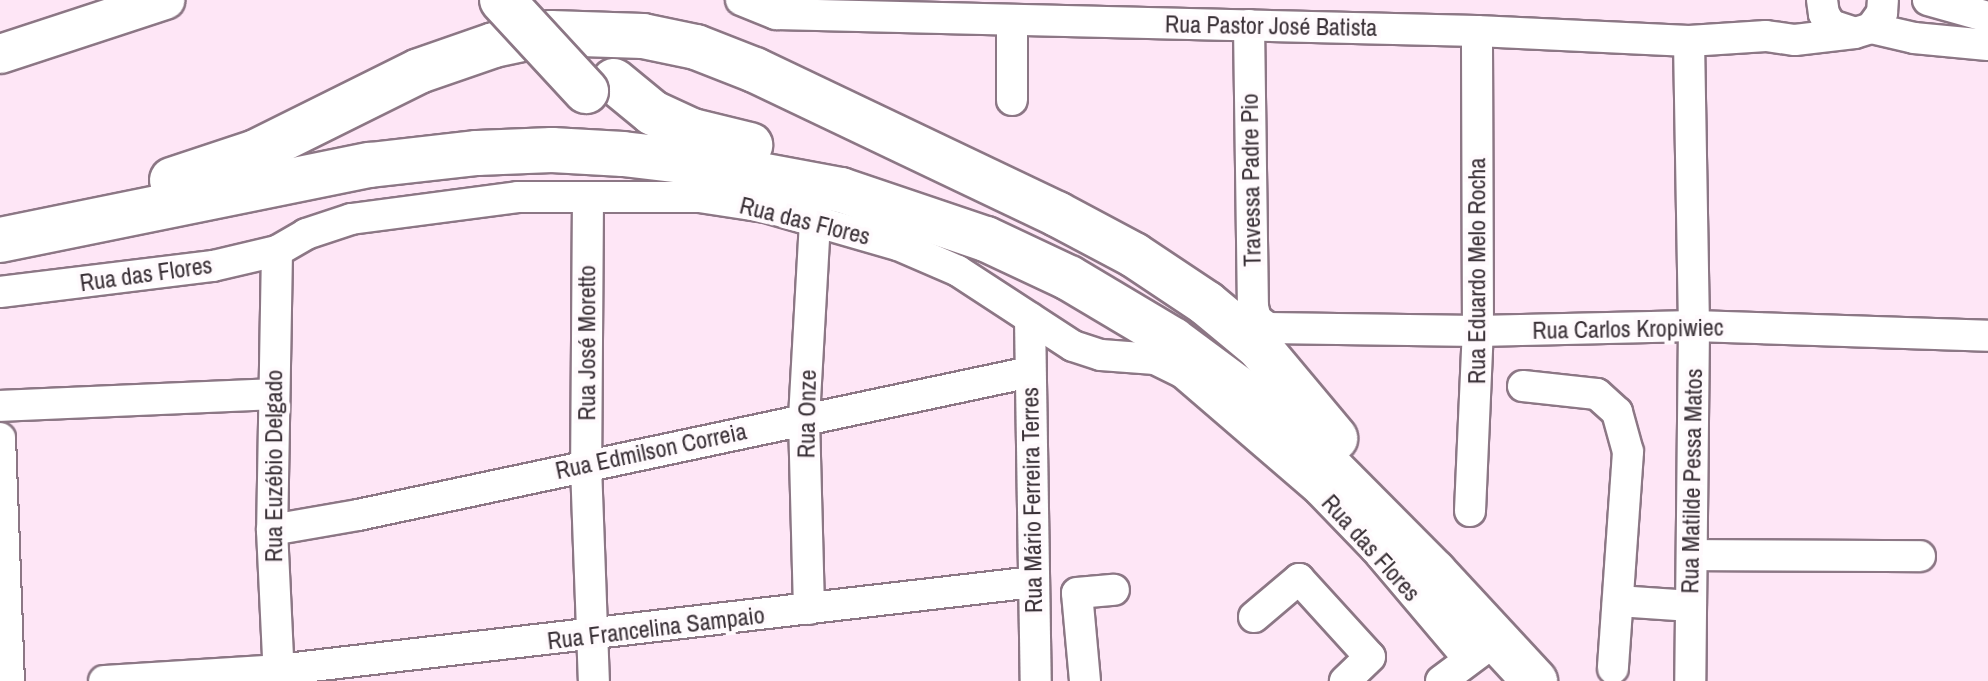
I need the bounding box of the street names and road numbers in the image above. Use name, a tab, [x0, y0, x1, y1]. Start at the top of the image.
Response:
street label: Rua Pastor José Batista	[1165, 10, 1377, 42]
street label: Travessa Padre Pio	[1235, 93, 1267, 267]
street label: Rua Eduardo Melo Rocha	[1463, 158, 1491, 384]
street label: Rua das Flores	[737, 191, 873, 251]
street label: Rua das Flores	[78, 250, 214, 298]
street label: Rua José Moretto	[573, 265, 601, 421]
street label: Rua Carlos Kropiwiec	[1532, 313, 1724, 345]
street label: Rua Matilde Pessa Matos	[1676, 368, 1708, 594]
street label: Rua Onze	[792, 369, 822, 459]
street label: Rua Euzébio Delgado	[260, 370, 288, 562]
street label: Rua Mário Ferreira Terres	[1016, 387, 1048, 613]
street label: Rua Edmilson Correia	[553, 417, 749, 485]
street label: Rua das Flores	[1316, 489, 1426, 607]
street label: Rua Francelina Sampaio	[546, 600, 766, 656]

